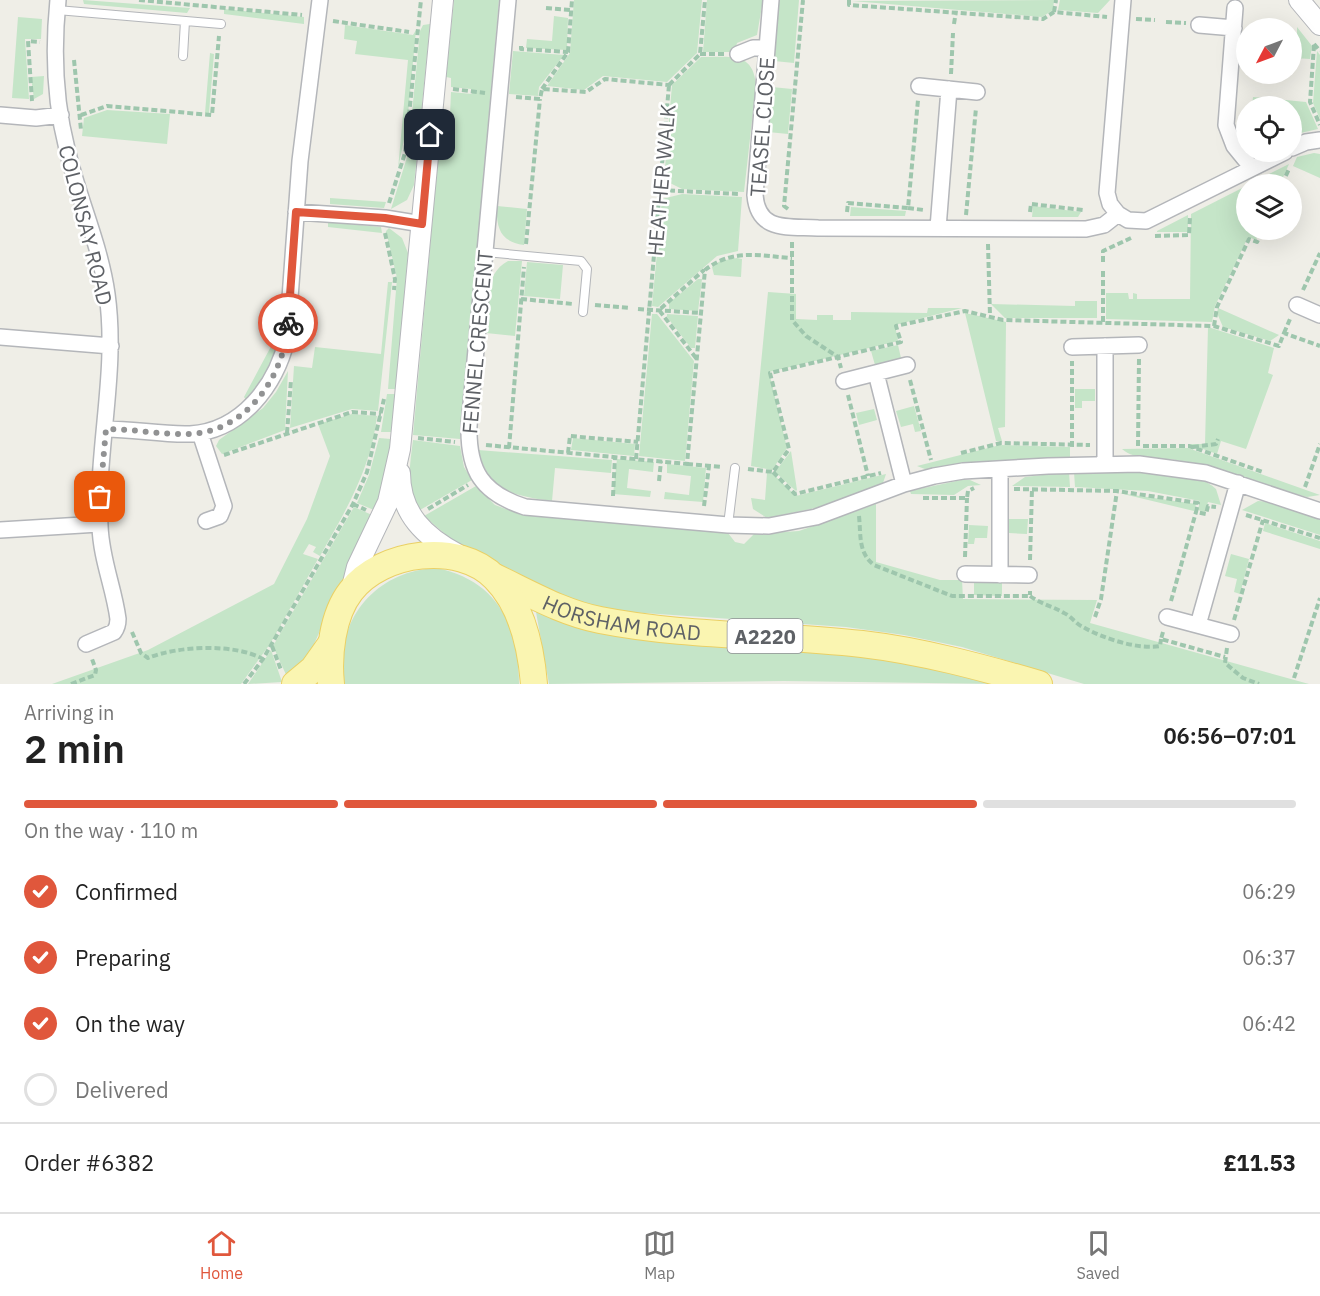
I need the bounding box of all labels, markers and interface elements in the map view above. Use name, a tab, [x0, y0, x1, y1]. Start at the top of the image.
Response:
north arrow	[1236, 18, 1302, 84]
map controls	[1236, 18, 1302, 240]
street label: TEASEL CLOSE	[743, 56, 781, 198]
button: locate	[1236, 96, 1302, 162]
street label: HEATHER WALK	[640, 103, 682, 257]
pin	[404, 109, 455, 160]
icon: home	[413, 118, 446, 151]
street label: COLONSAY ROAD	[53, 142, 119, 308]
button: layers	[1236, 174, 1302, 240]
street label: FENNEL CRESCENT	[455, 249, 499, 435]
courier	[258, 293, 318, 353]
icon: bike	[272, 307, 305, 340]
pin	[74, 471, 125, 522]
icon: bag	[83, 480, 116, 513]
street label: HORSHAM ROAD	[538, 588, 702, 647]
road number: A2220	[728, 619, 802, 653]
text: Arriving in	[24, 699, 114, 726]
text: 06:56–07:01	[1163, 721, 1296, 750]
text: 2 min	[24, 723, 125, 774]
text: On the way · 110 m	[24, 817, 198, 844]
icon: check	[24, 875, 57, 908]
text: Confirmed	[75, 877, 178, 906]
text: 06:29	[1242, 878, 1296, 905]
icon: check	[24, 941, 57, 974]
text: Preparing	[75, 943, 170, 972]
text: 06:37	[1242, 944, 1296, 971]
icon: check	[24, 1007, 57, 1040]
text: On the way	[75, 1009, 185, 1038]
text: 06:42	[1242, 1010, 1296, 1037]
text: Delivered	[75, 1075, 169, 1104]
text: Order #6382	[24, 1148, 154, 1177]
text: £11.53	[1224, 1148, 1296, 1177]
tab: Home	[200, 1227, 243, 1283]
tab: Map	[643, 1227, 676, 1283]
tab: Saved	[1076, 1227, 1120, 1283]

